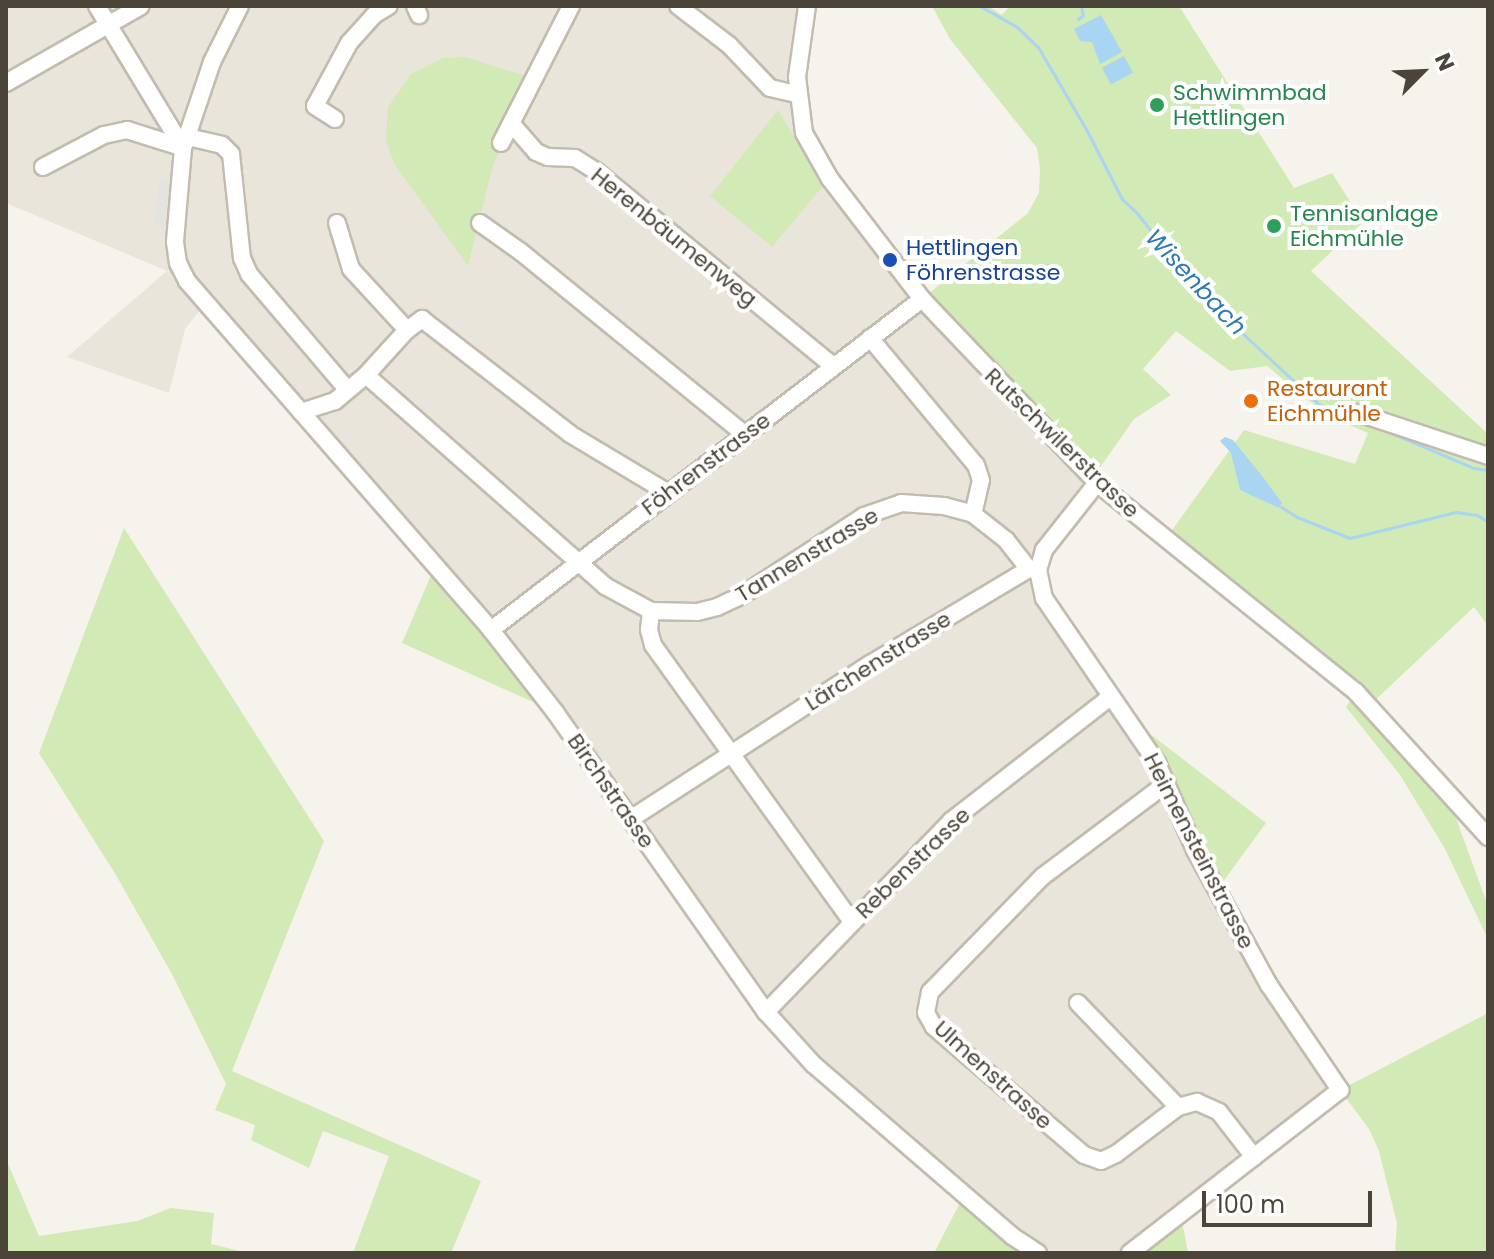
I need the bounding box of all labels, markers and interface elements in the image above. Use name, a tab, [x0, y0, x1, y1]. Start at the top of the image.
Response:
north arrow	[1382, 32, 1462, 112]
text: N	[1427, 48, 1462, 76]
place label: Schwimmbad Hettlingen	[1173, 79, 1327, 130]
marker: Schwimmbad Hettlingen	[1148, 96, 1166, 114]
street label: Herenbäumenweg	[586, 162, 762, 312]
place label: Tennisanlage Eichmühle	[1290, 200, 1438, 252]
marker: Tennisanlage Eichmühle	[1265, 217, 1283, 235]
water label: Wisenbach	[1140, 223, 1252, 341]
place label: Hettlingen Föhrenstrasse	[906, 234, 1060, 286]
marker: Hettlingen Föhrenstrasse	[881, 251, 899, 269]
street label: Rutschwilerstrasse	[979, 363, 1145, 523]
place label: Restaurant Eichmühle	[1267, 375, 1388, 426]
marker: Restaurant Eichmühle	[1242, 392, 1260, 410]
street label: Föhrenstrasse	[636, 407, 776, 521]
street label: Tannenstrasse	[731, 502, 883, 608]
street label: Lärchenstrasse	[800, 606, 956, 716]
street label: Birchstrasse	[562, 729, 660, 853]
street label: Heimensteinstrasse	[1138, 749, 1260, 953]
street label: Rebenstrasse	[850, 802, 976, 924]
street label: Ulmenstrasse	[928, 1015, 1058, 1135]
scale bar	[1206, 1175, 1376, 1225]
text: 100 m	[1216, 1188, 1285, 1221]

